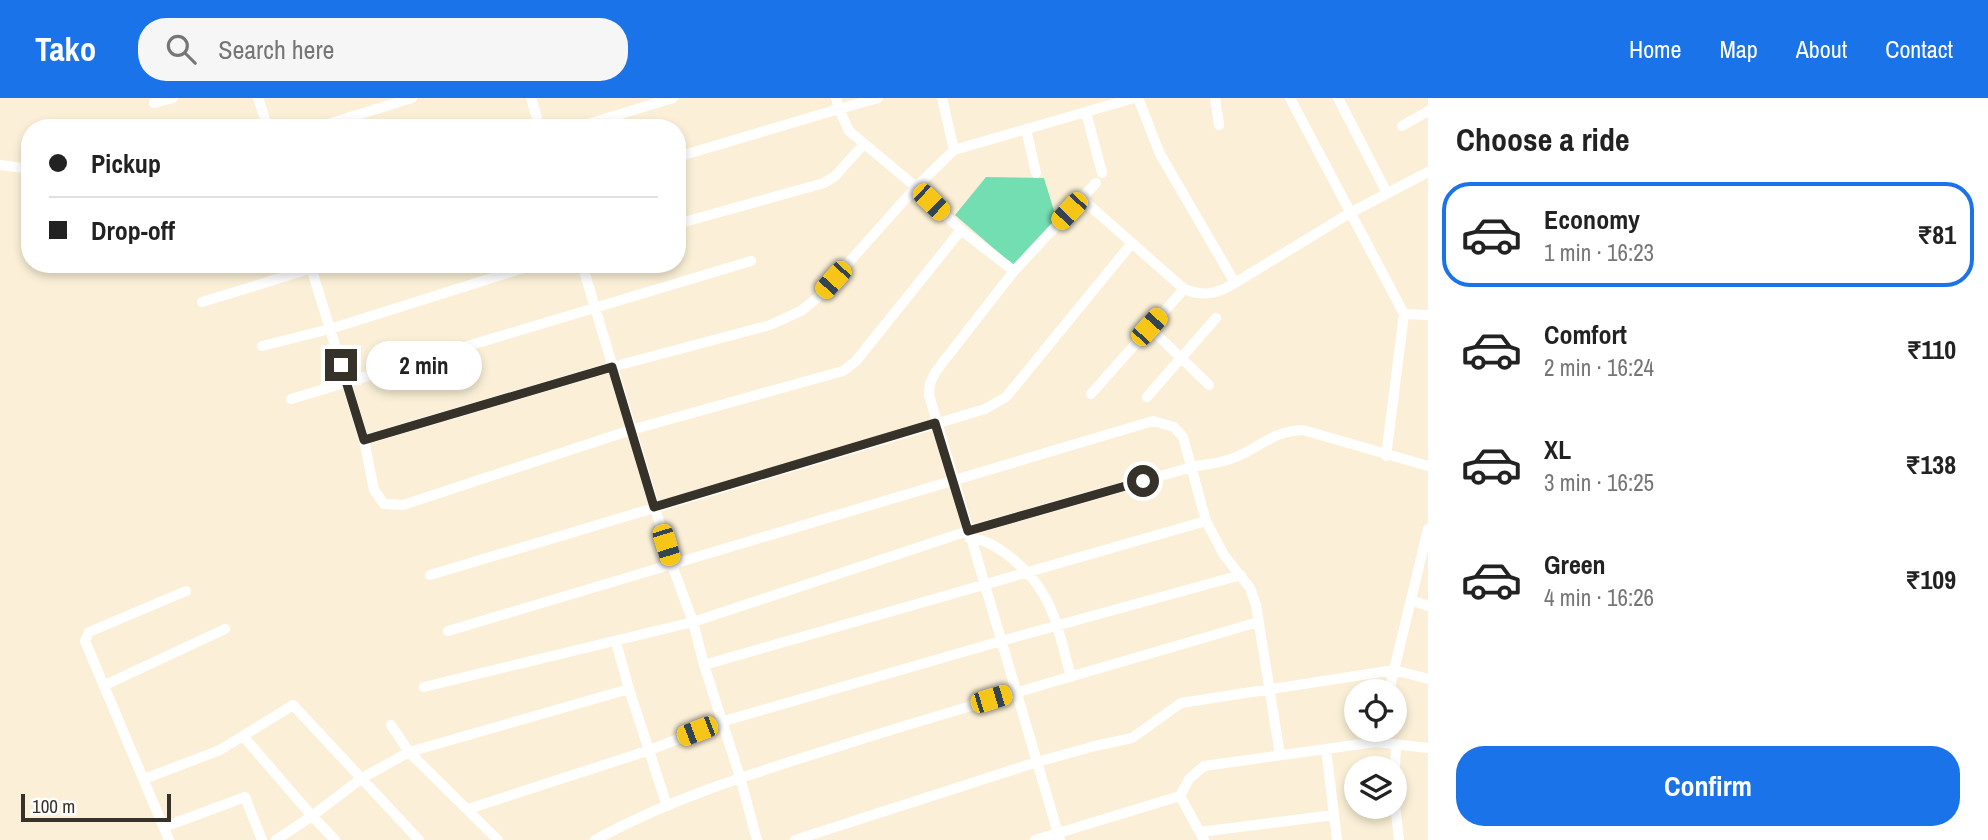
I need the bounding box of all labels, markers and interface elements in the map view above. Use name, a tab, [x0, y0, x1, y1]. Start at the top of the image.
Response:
search box	[138, 18, 628, 81]
text: Tako	[35, 27, 96, 71]
icon: search	[162, 30, 200, 68]
text: Search here	[218, 32, 334, 67]
text: Home	[1629, 33, 1681, 65]
text: Map	[1719, 33, 1758, 65]
text: About	[1796, 33, 1847, 65]
text: Contact	[1885, 33, 1953, 65]
text: Choose a ride	[1456, 118, 1630, 161]
text: Pickup	[91, 146, 161, 181]
car	[909, 180, 954, 224]
car	[1047, 188, 1092, 234]
text: Economy	[1544, 202, 1640, 237]
icon: car	[1460, 203, 1523, 266]
text: Drop-off	[91, 213, 175, 248]
text: ₹81	[1917, 217, 1956, 252]
text: 1 min · 16:23	[1544, 237, 1654, 268]
car	[812, 257, 855, 303]
car	[1128, 304, 1171, 350]
text: Comfort	[1544, 317, 1627, 352]
icon: car	[1460, 318, 1523, 381]
text: ₹110	[1907, 332, 1956, 367]
callout: 2 min	[366, 341, 481, 390]
route end	[325, 349, 357, 381]
text: 2 min	[399, 350, 449, 381]
text: 2 min · 16:24	[1544, 352, 1654, 383]
text: XL	[1544, 432, 1571, 467]
icon: car	[1460, 433, 1523, 496]
text: ₹138	[1905, 447, 1956, 482]
route start	[1127, 465, 1159, 497]
text: 3 min · 16:25	[1544, 467, 1654, 498]
car	[650, 522, 683, 568]
text: Green	[1544, 547, 1606, 582]
icon: car	[1460, 548, 1523, 611]
text: ₹109	[1905, 562, 1956, 597]
text: 4 min · 16:26	[1544, 582, 1654, 613]
map controls	[1344, 679, 1407, 819]
button: locate	[1344, 679, 1407, 742]
car	[968, 683, 1015, 715]
car	[674, 714, 721, 748]
button: Confirm	[1456, 746, 1960, 826]
button: layers	[1344, 756, 1407, 819]
scale bar	[21, 791, 172, 823]
text: 100 m	[32, 793, 75, 819]

